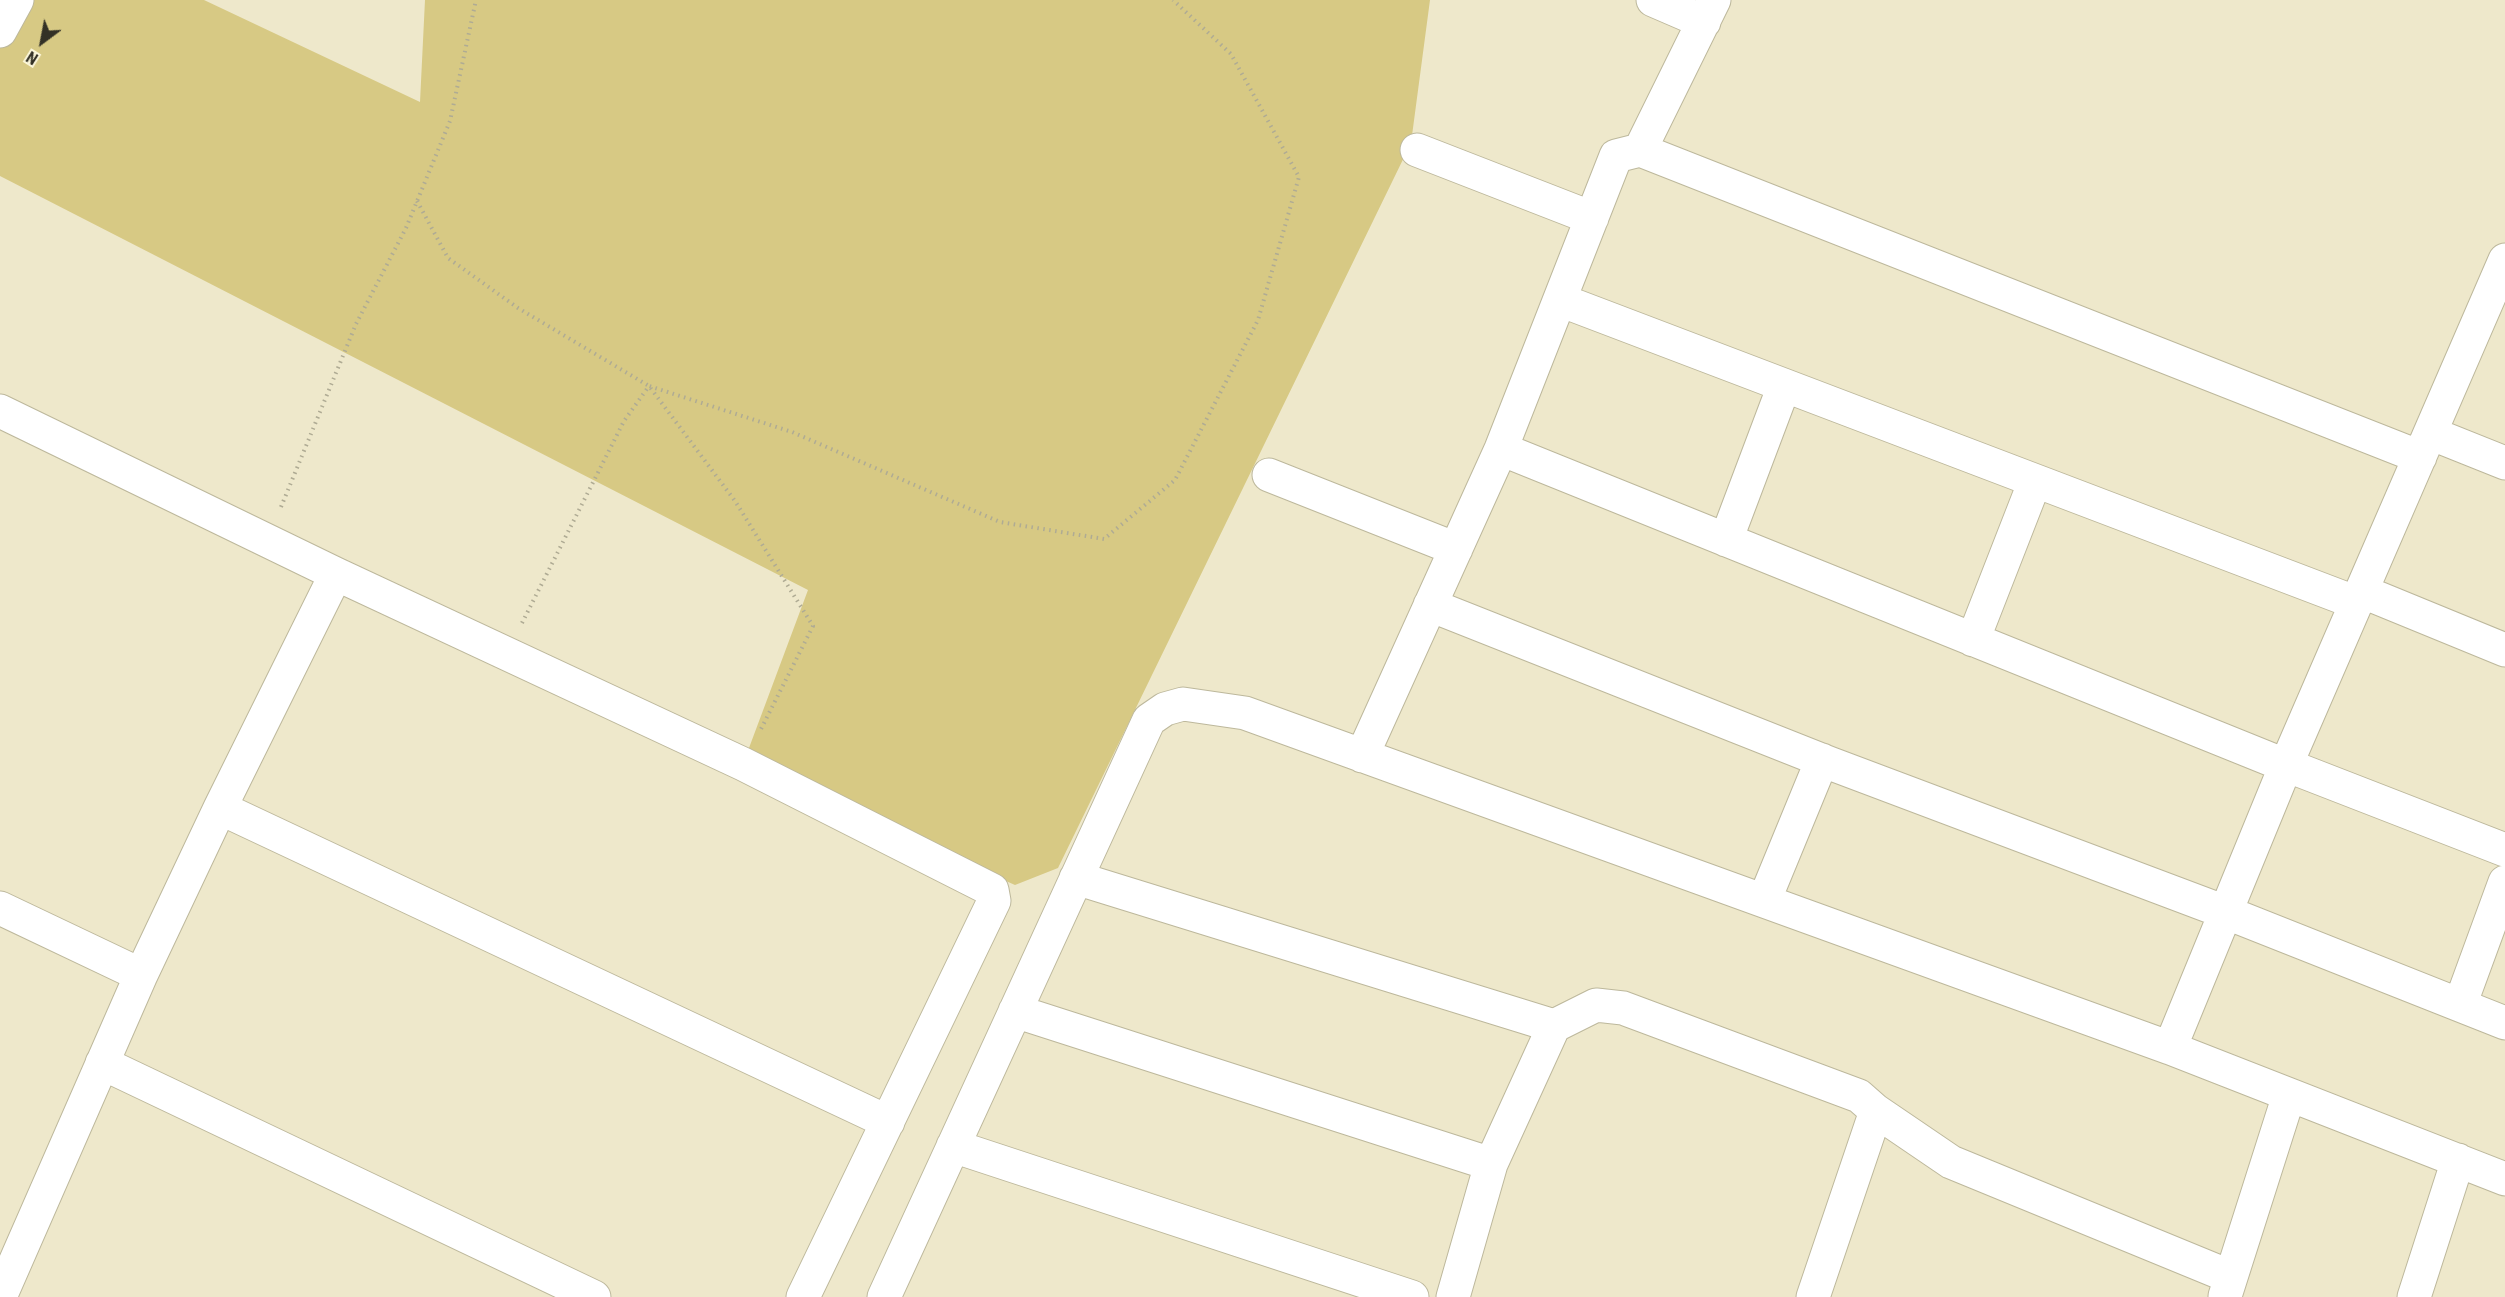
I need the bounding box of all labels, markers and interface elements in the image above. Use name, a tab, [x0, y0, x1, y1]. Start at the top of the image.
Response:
north arrow	[12, 12, 72, 72]
text: N	[23, 47, 41, 68]

